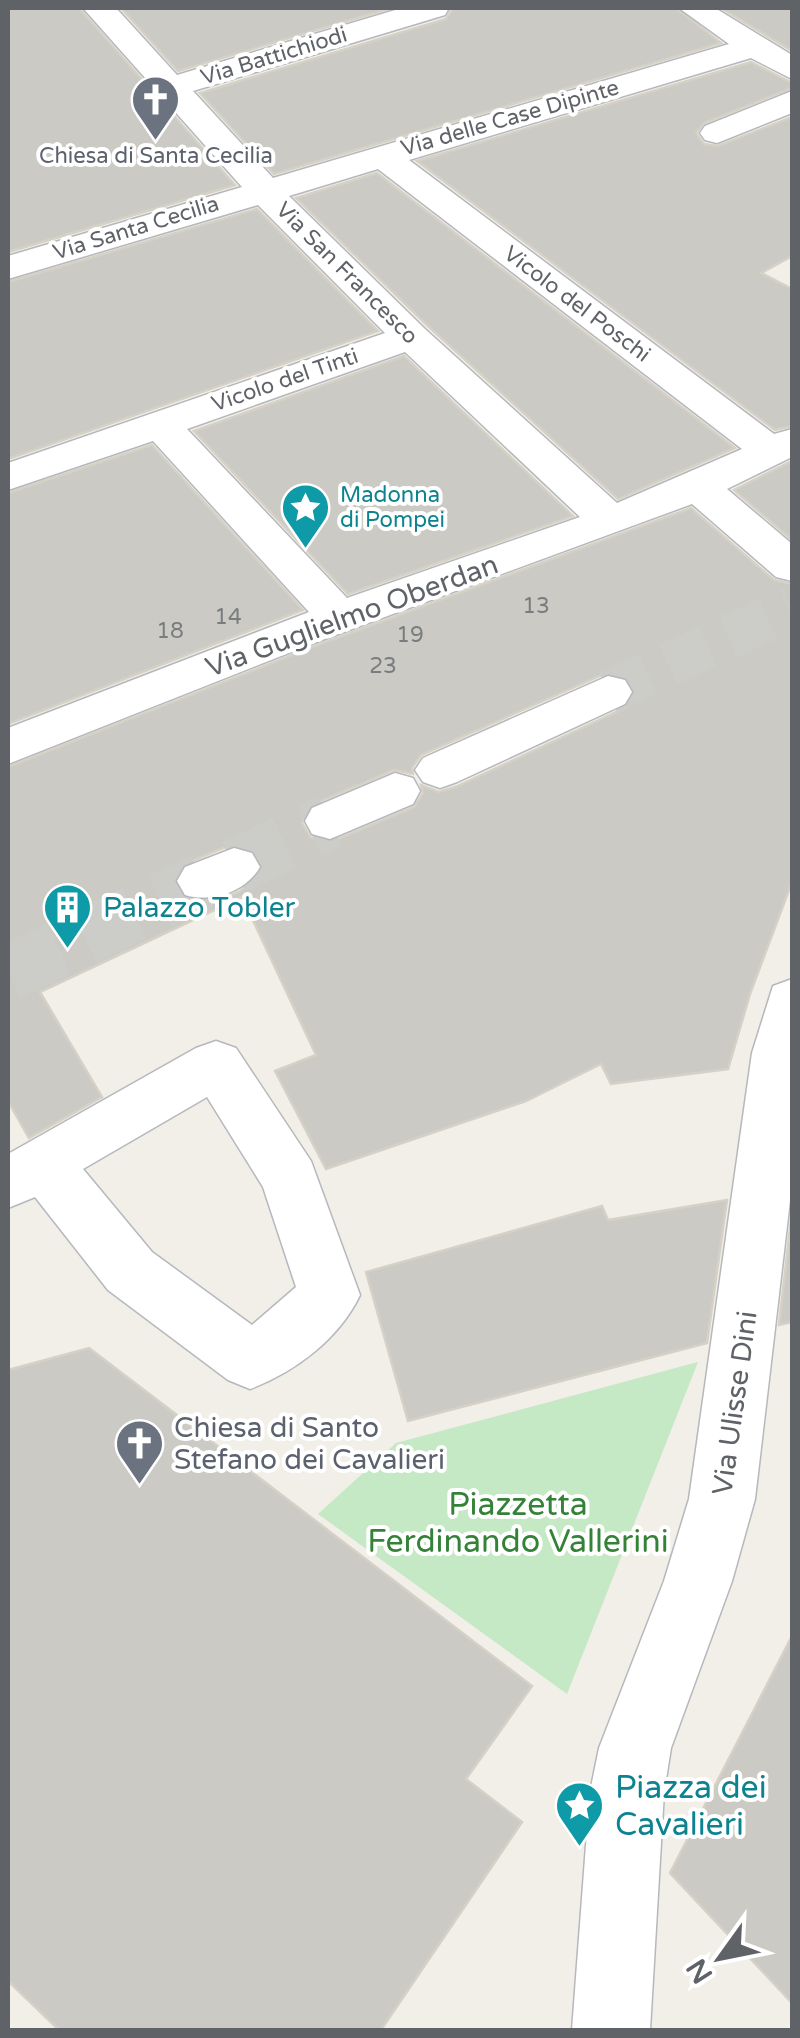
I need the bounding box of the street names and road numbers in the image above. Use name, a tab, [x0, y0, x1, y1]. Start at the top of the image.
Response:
street label: Via Battichiodi	[198, 21, 350, 91]
street label: Via delle Case Dipinte	[398, 74, 622, 162]
street label: Via Santa Cecilia	[50, 190, 222, 266]
street label: Via San Francesco	[271, 197, 423, 349]
street label: Vicolo del Poschi	[499, 240, 655, 368]
street label: Vicolo del Tinti	[208, 343, 362, 417]
street label: Via Guglielmo Oberdan	[201, 547, 503, 685]
street label: Via Ulisse Dini	[705, 1309, 765, 1497]

